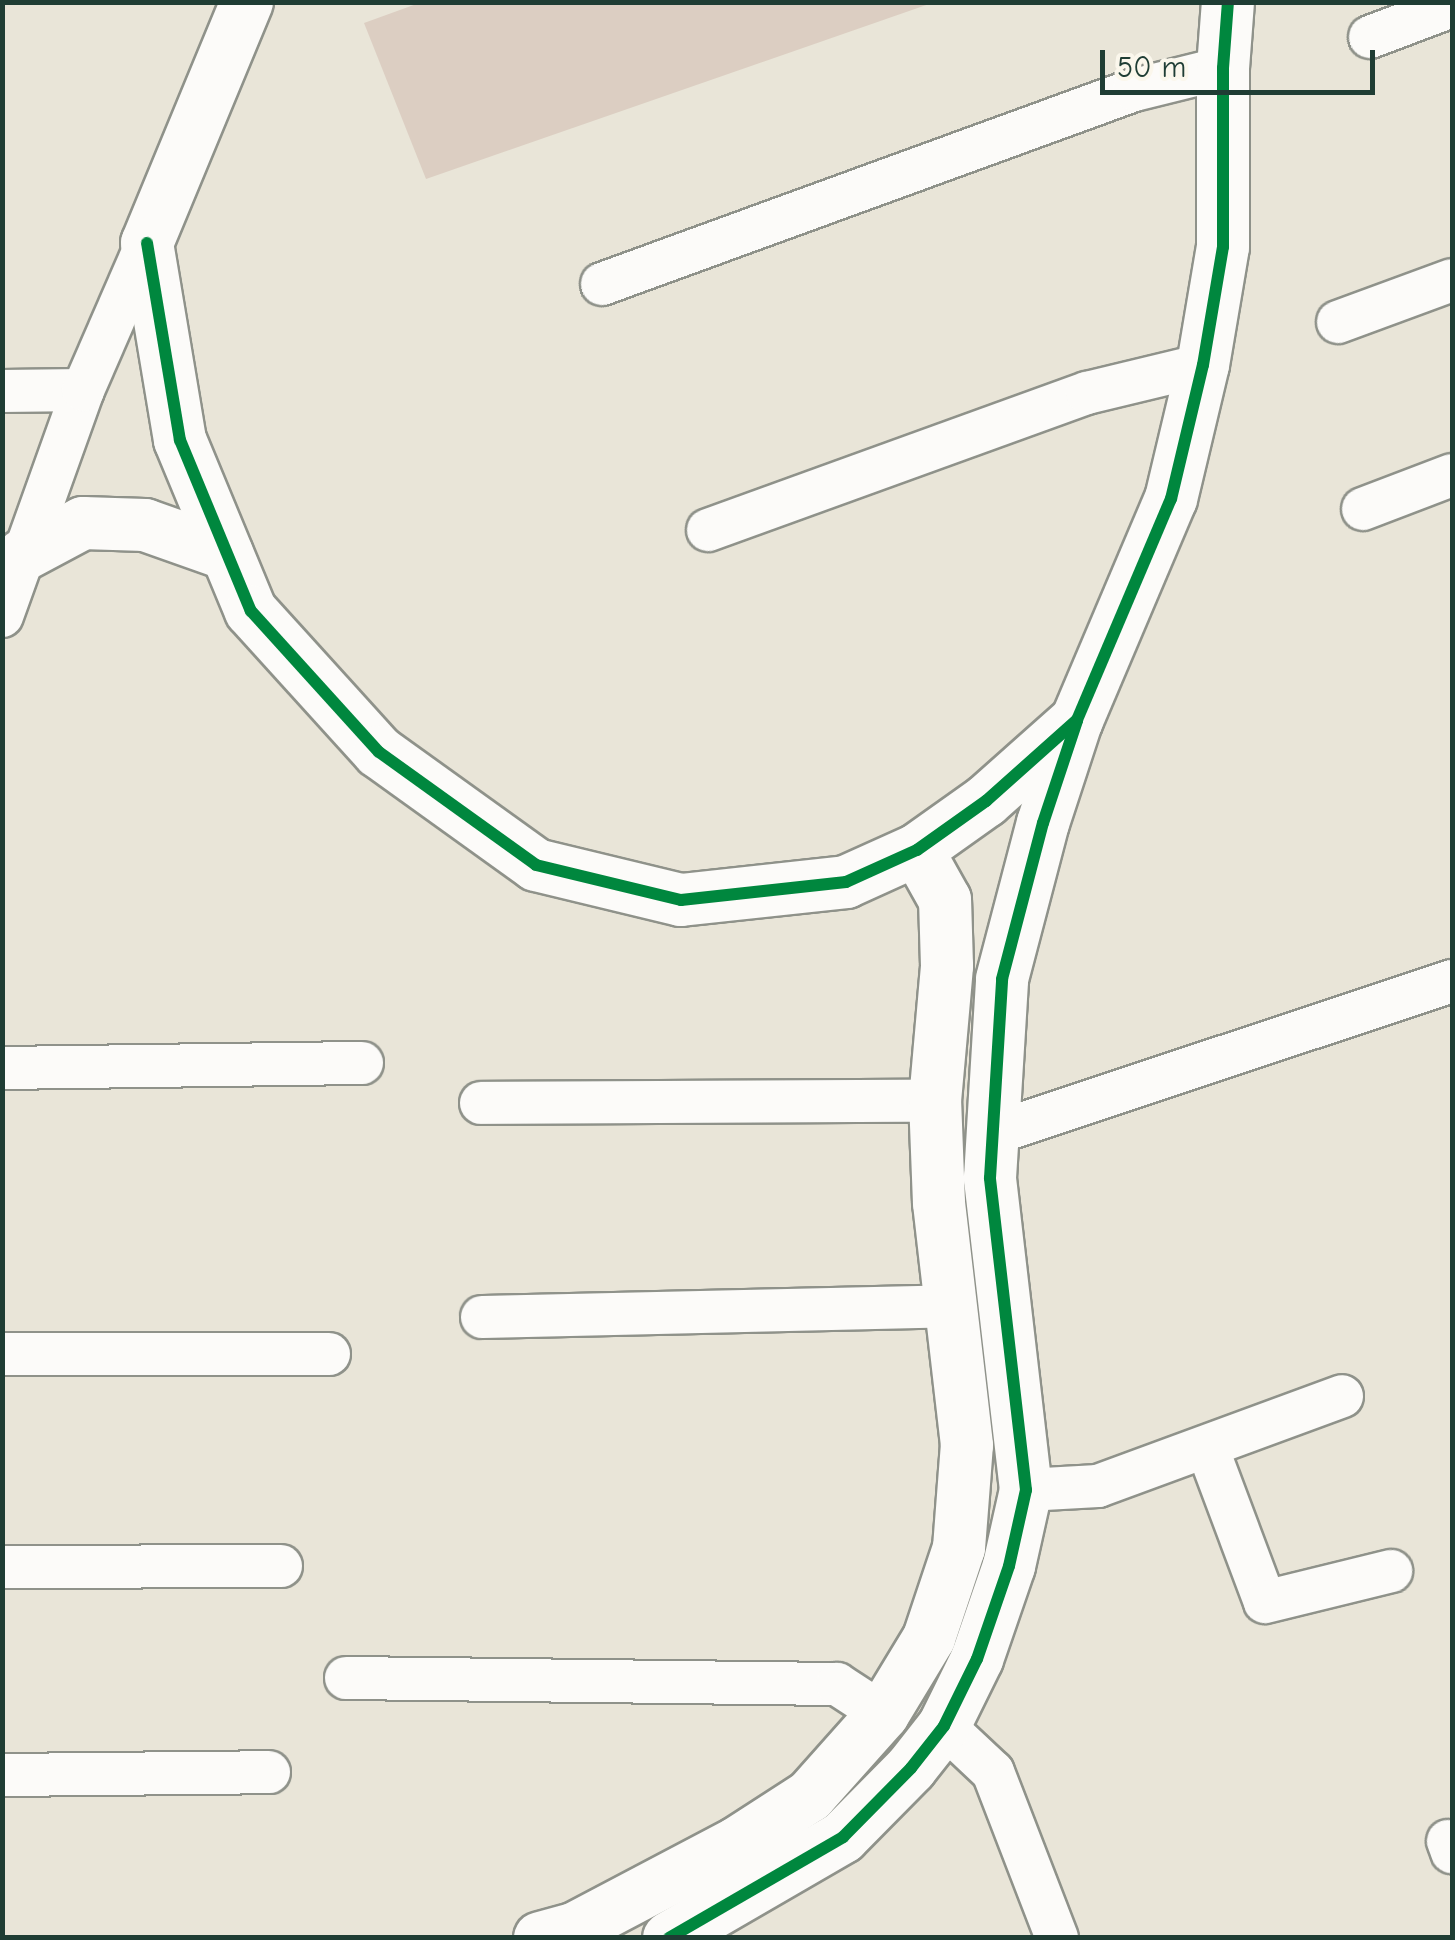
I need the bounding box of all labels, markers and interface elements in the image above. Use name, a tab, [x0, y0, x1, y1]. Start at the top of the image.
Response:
scale bar	[1105, 30, 1380, 92]
text: 50 m	[1117, 50, 1186, 85]

